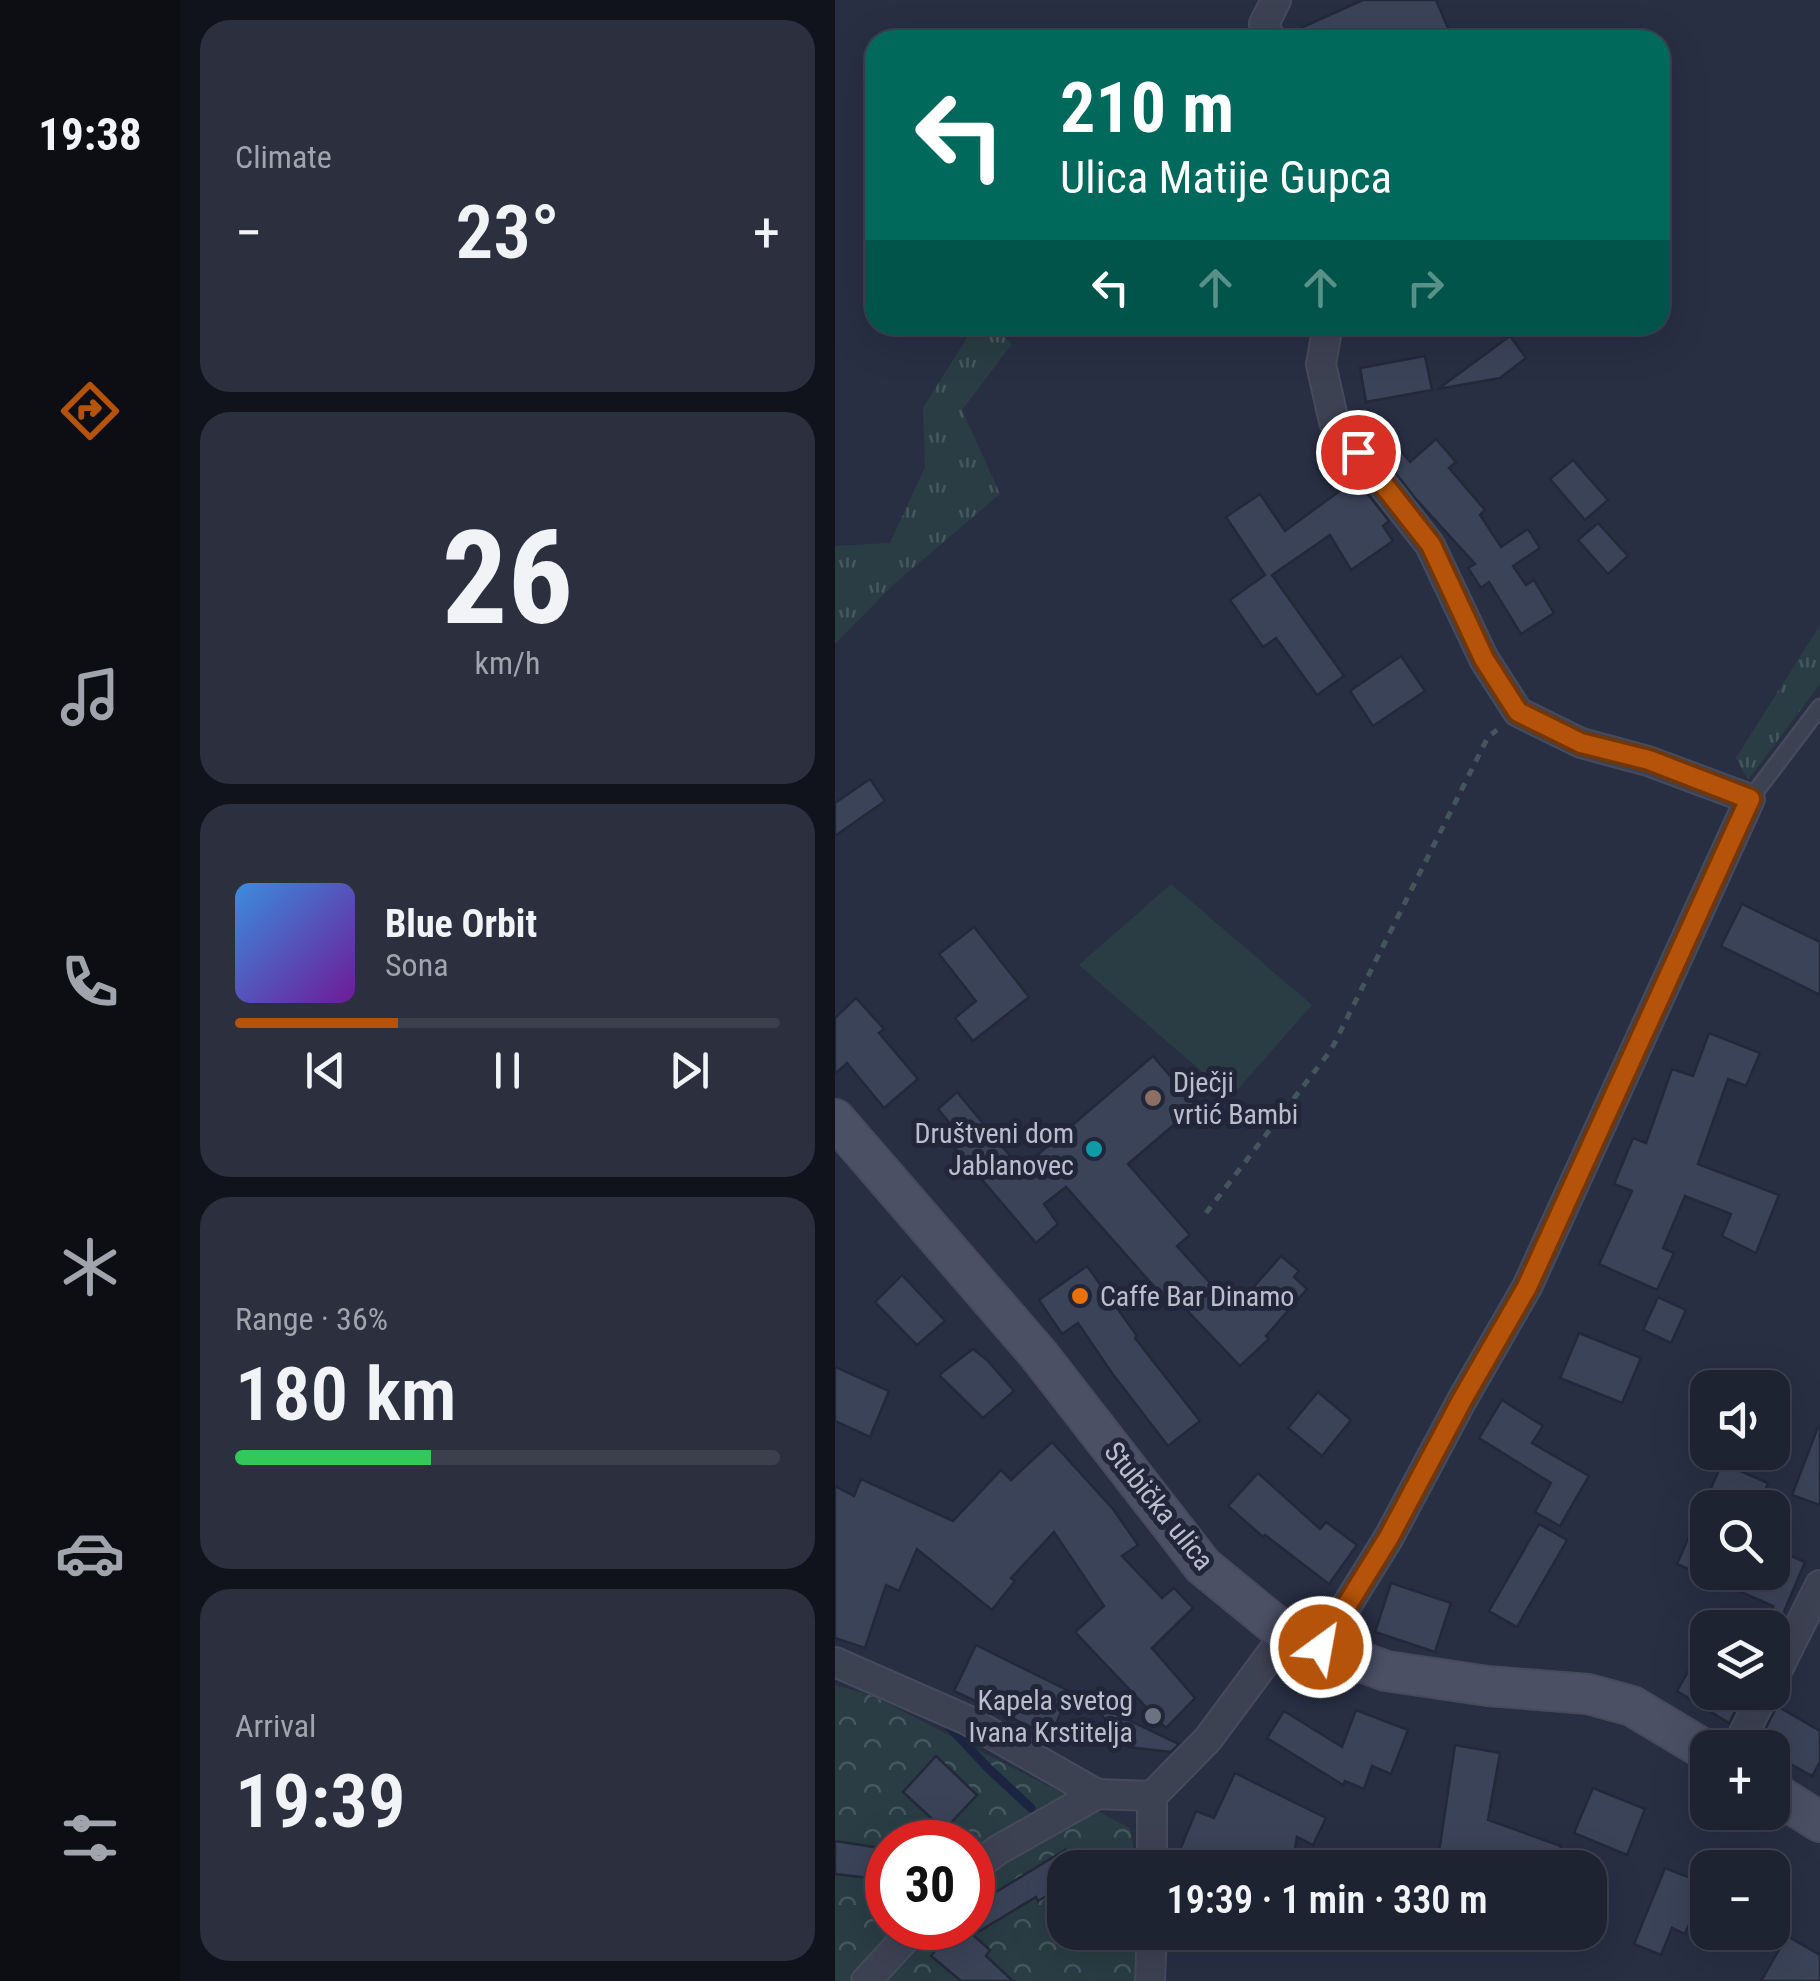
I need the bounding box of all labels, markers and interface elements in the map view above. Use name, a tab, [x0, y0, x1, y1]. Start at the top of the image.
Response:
text: 210 m	[1060, 67, 1234, 149]
icon: left	[895, 70, 1025, 200]
text: 19:38	[38, 108, 142, 161]
text: Climate	[235, 138, 332, 176]
text: Ulica Matije Gupca	[1060, 151, 1392, 204]
text: 23°	[455, 188, 560, 276]
text: −	[235, 201, 263, 265]
text: +	[753, 201, 780, 265]
icon: left	[1083, 260, 1138, 315]
icon: ahead	[1188, 260, 1243, 315]
icon: ahead	[1293, 260, 1348, 315]
icon: right	[1398, 260, 1453, 315]
icon: directions	[55, 376, 125, 446]
pin	[1316, 410, 1401, 495]
icon: arrive	[1331, 425, 1386, 480]
text: 26	[442, 502, 573, 655]
text: km/h	[475, 644, 540, 682]
icon: music	[55, 662, 125, 732]
text: Blue Orbit	[385, 902, 537, 946]
text: Sona	[385, 946, 448, 984]
icon: phone	[55, 947, 125, 1017]
icon: previous	[298, 1043, 353, 1098]
icon: pause	[480, 1043, 535, 1098]
icon: next	[662, 1043, 717, 1098]
place label: Dječji vrtić Bambi	[1173, 1066, 1298, 1131]
marker: Dječji vrtić Bambi	[1142, 1087, 1164, 1109]
place label: Društveni dom Jablanovec	[915, 1117, 1074, 1182]
marker: Društveni dom Jablanovec	[1083, 1138, 1105, 1160]
icon: climate	[55, 1232, 125, 1302]
place label: Caffe Bar Dinamo	[1100, 1280, 1294, 1313]
marker: Caffe Bar Dinamo	[1069, 1285, 1091, 1307]
text: Range · 36%	[235, 1300, 388, 1338]
text: 180 km	[235, 1350, 457, 1438]
map controls	[1690, 1370, 1790, 1950]
button: sound	[1690, 1370, 1790, 1470]
street label: Stubička ulica	[1097, 1436, 1221, 1576]
button: search	[1690, 1490, 1790, 1590]
icon: car	[55, 1518, 125, 1588]
position arrow	[1269, 1595, 1373, 1699]
button: layers	[1690, 1610, 1790, 1710]
place label: Kapela svetog Ivana Krstitelja	[969, 1684, 1133, 1749]
marker: Kapela svetog Ivana Krstitelja	[1142, 1705, 1164, 1727]
text: Arrival	[235, 1707, 316, 1745]
button: +	[1690, 1730, 1790, 1830]
text: 19:39	[235, 1757, 406, 1845]
icon: filters	[55, 1803, 125, 1873]
speed limit sign: 30	[865, 1820, 995, 1950]
button: −	[1690, 1850, 1790, 1950]
text: 19:39 · 1 min · 330 m	[1167, 1878, 1487, 1922]

